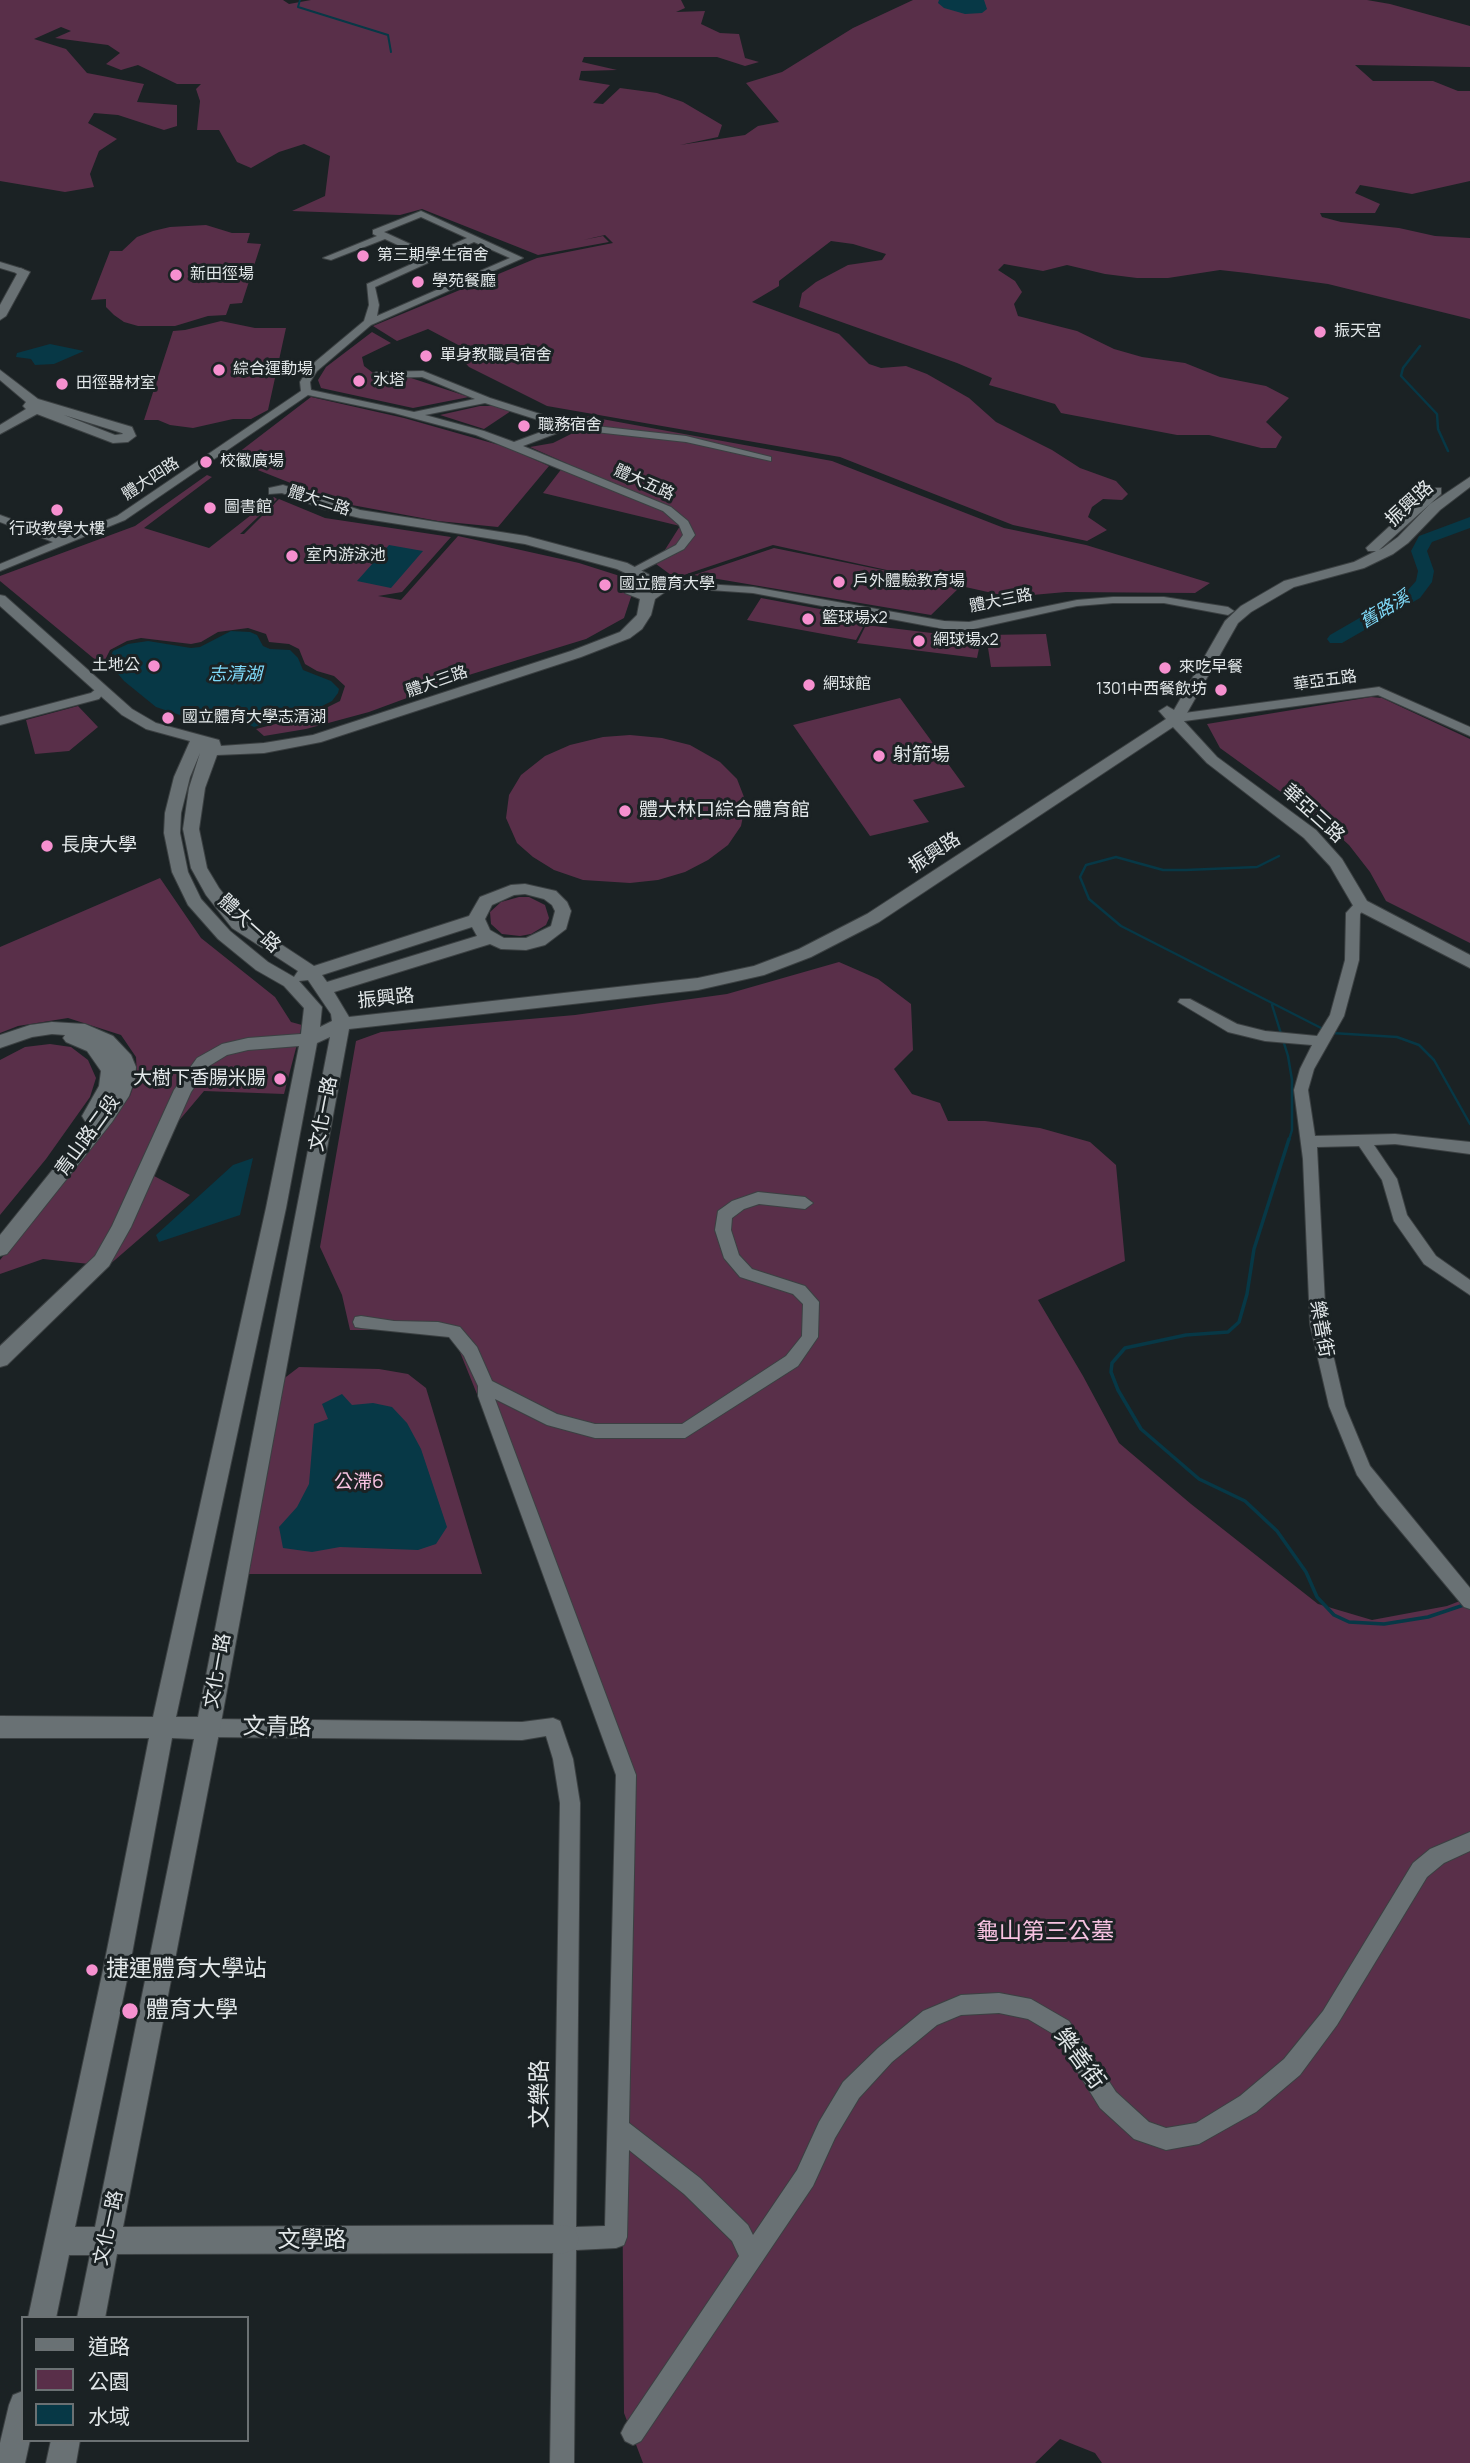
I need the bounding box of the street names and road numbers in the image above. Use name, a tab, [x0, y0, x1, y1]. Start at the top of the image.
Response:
street label: 體大四路	[119, 454, 183, 504]
street label: 體大五路	[611, 461, 677, 505]
street label: 振興路	[1381, 476, 1439, 532]
street label: 體大二路	[286, 482, 352, 520]
street label: 體大三路	[968, 585, 1034, 617]
street label: 體大三路	[404, 663, 470, 701]
street label: 華亞五路	[1292, 667, 1358, 695]
street label: 華亞三路	[1277, 780, 1349, 848]
street label: 振興路	[905, 828, 965, 878]
street label: 體大一路	[213, 890, 285, 958]
street label: 振興路	[356, 985, 416, 1013]
street label: 文化一路	[306, 1075, 342, 1153]
street label: 青山路二段	[51, 1091, 125, 1181]
street label: 樂善街	[1305, 1299, 1337, 1359]
street label: 文化一路	[200, 1632, 236, 1710]
street label: 文青路	[242, 1714, 312, 1742]
street label: 樂善街	[1048, 2023, 1110, 2095]
street label: 文樂路	[527, 2060, 555, 2128]
street label: 文化一路	[90, 2188, 128, 2268]
street label: 文學路	[278, 2227, 346, 2255]

